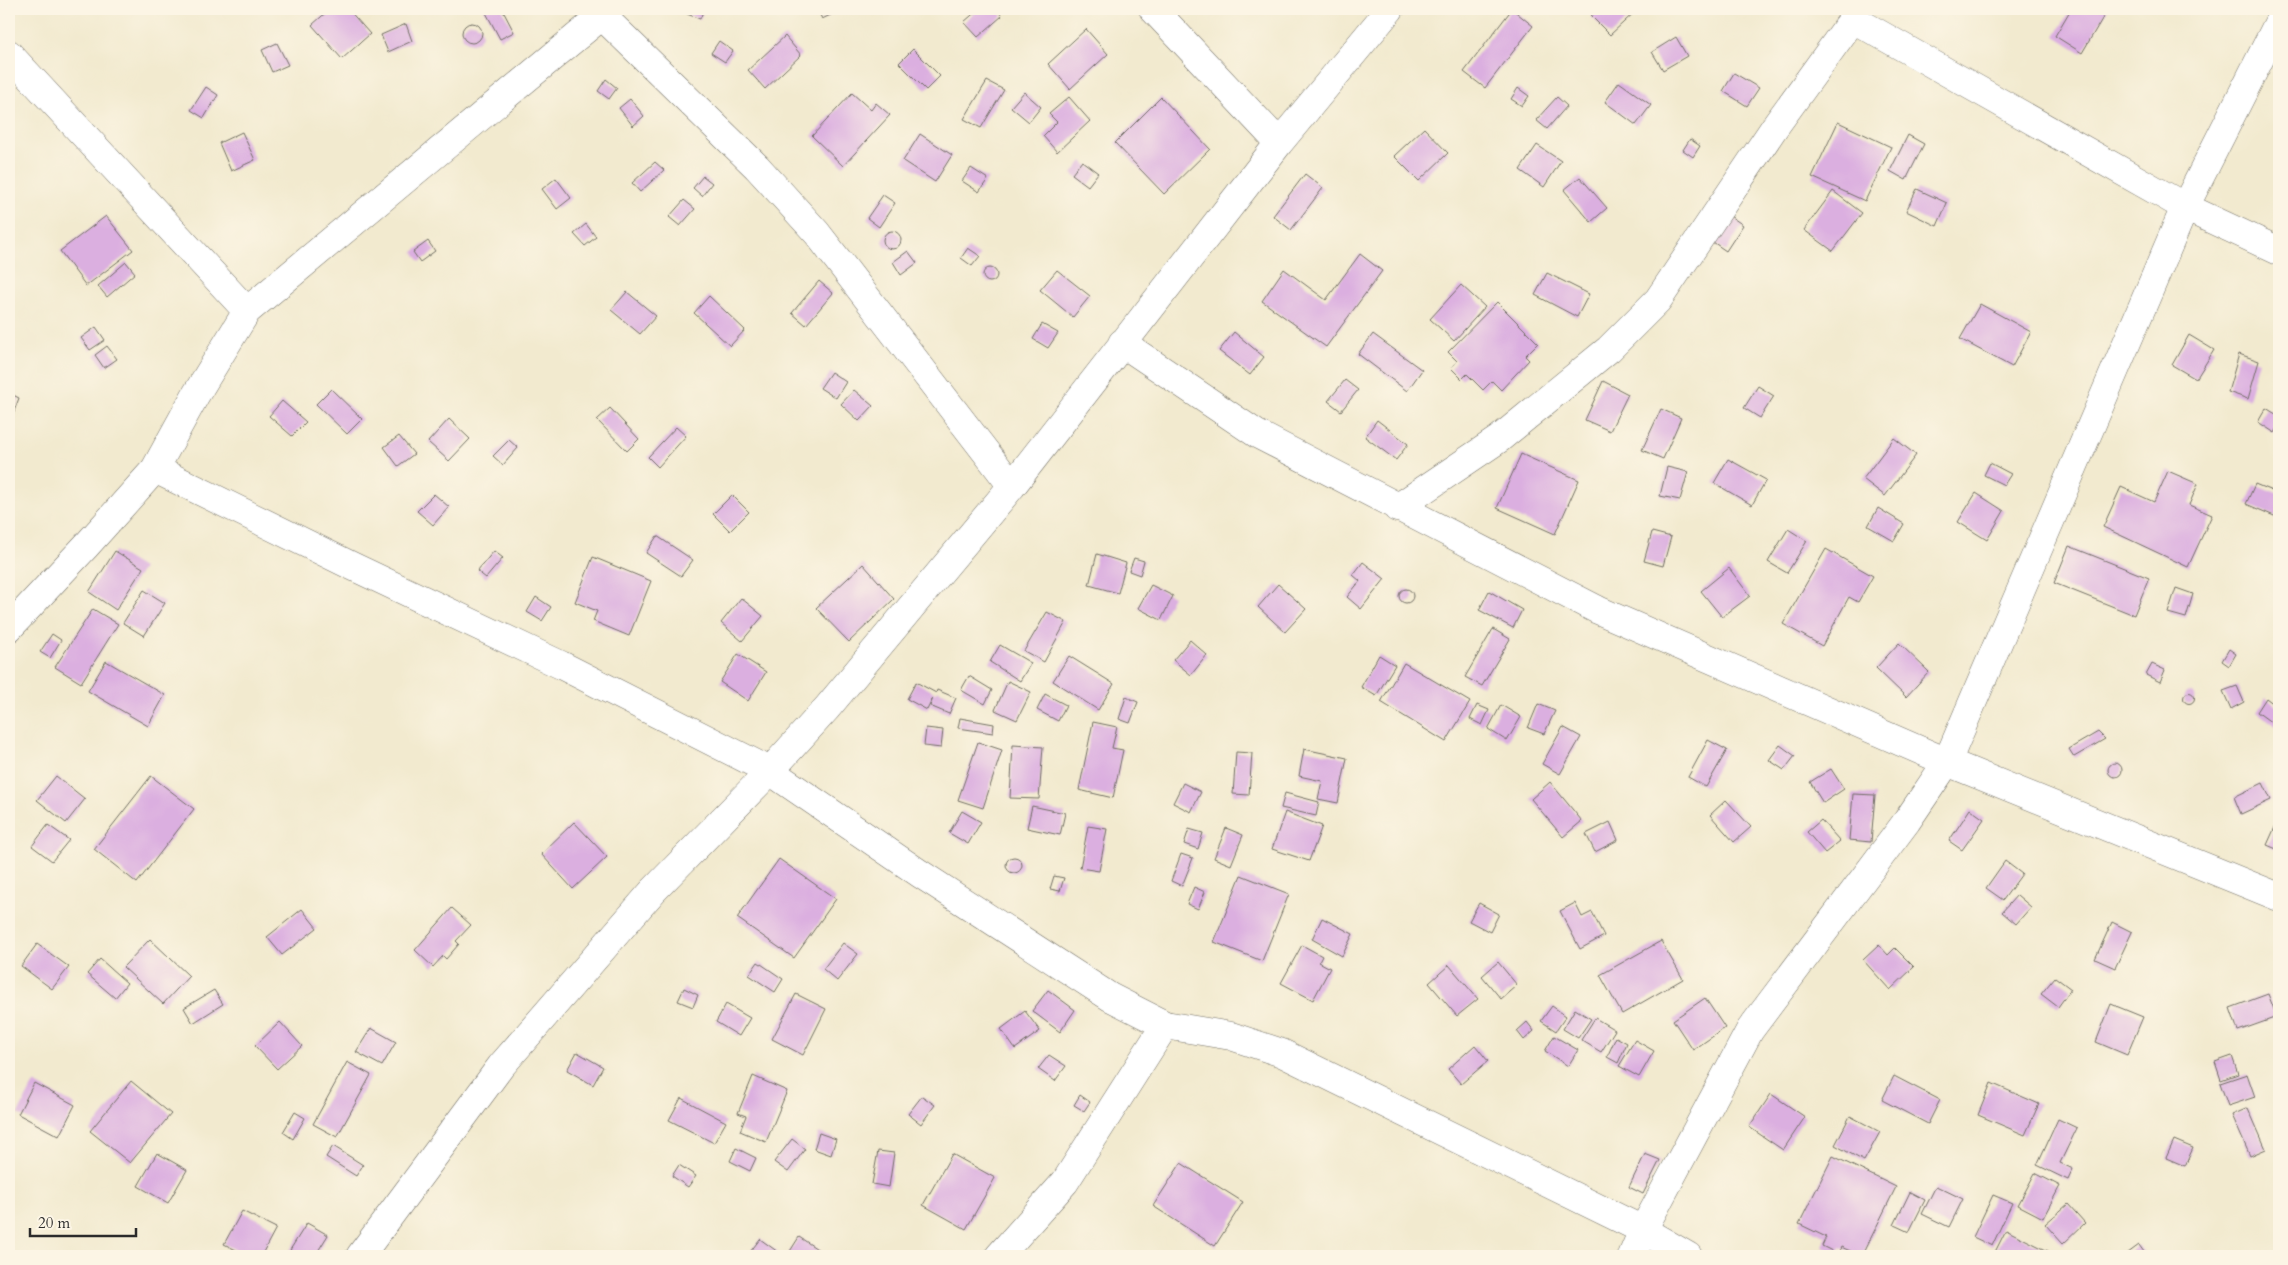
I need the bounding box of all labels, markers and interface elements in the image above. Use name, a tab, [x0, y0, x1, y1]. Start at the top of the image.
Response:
scale bar	[30, 1205, 136, 1237]
text: 20 m	[38, 1213, 70, 1233]

